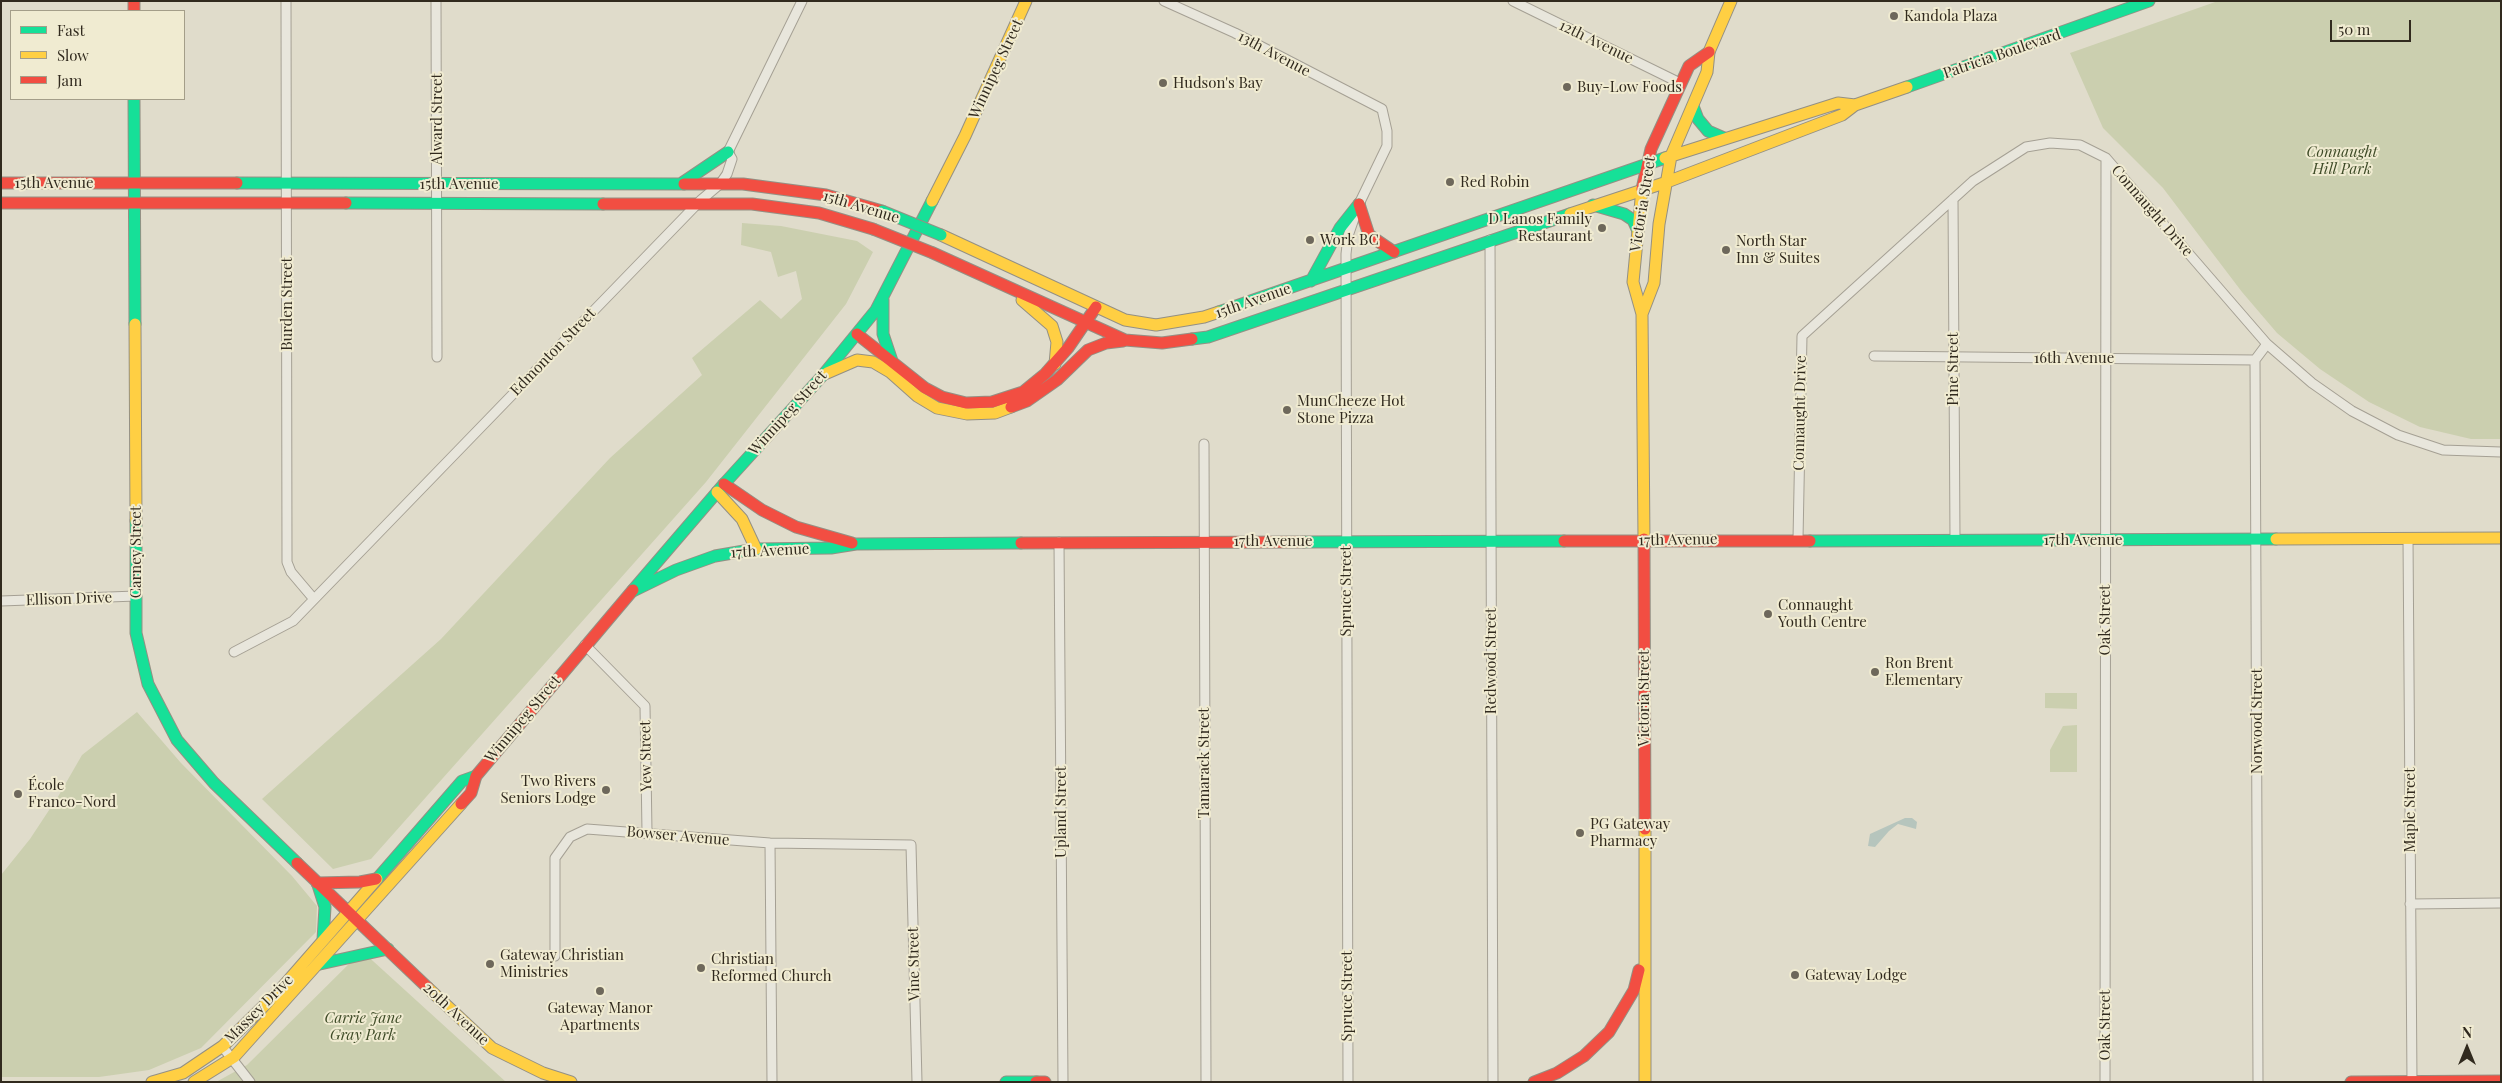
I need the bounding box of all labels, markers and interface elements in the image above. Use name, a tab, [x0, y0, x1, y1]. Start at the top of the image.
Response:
place label: Kandola Plaza	[1904, 7, 1998, 25]
legend	[10, 10, 185, 100]
marker: Kandola Plaza	[1888, 10, 1900, 22]
scale bar	[2332, 10, 2413, 42]
street label: Winnipeg Street	[965, 16, 1027, 122]
street label: 12th Avenue	[1556, 16, 1636, 68]
text: 50 m	[2338, 19, 2370, 39]
text: Fast	[57, 20, 85, 40]
street label: Patricia Boulevard	[1941, 25, 2063, 83]
street label: 13th Avenue	[1235, 27, 1313, 81]
text: Slow	[57, 45, 89, 65]
text: Jam	[57, 70, 82, 90]
street label: Alward Street	[428, 73, 446, 165]
place label: Hudson's Bay	[1173, 74, 1263, 92]
marker: Hudson's Bay	[1157, 77, 1169, 89]
place label: Buy-Low Foods	[1577, 78, 1682, 96]
marker: Buy-Low Foods	[1561, 81, 1573, 93]
park label: Connaught Hill Park	[2307, 143, 2377, 178]
street label: Victoria Street	[1627, 155, 1659, 253]
street label: Connaught Drive	[2107, 162, 2197, 260]
place label: Red Robin	[1460, 173, 1529, 191]
street label: 15th Avenue	[15, 174, 93, 192]
street label: 15th Avenue	[420, 175, 498, 193]
marker: Red Robin	[1444, 176, 1456, 188]
street label: 15th Avenue	[821, 187, 901, 227]
place label: D Lanos Family Restaurant	[1488, 210, 1592, 245]
marker: D Lanos Family Restaurant	[1596, 222, 1608, 234]
place label: Work BC	[1320, 231, 1379, 249]
place label: North Star Inn & Suites	[1736, 232, 1820, 267]
marker: Work BC	[1304, 234, 1316, 246]
marker: North Star Inn & Suites	[1720, 244, 1732, 256]
street label: Burden Street	[278, 257, 296, 351]
street label: 15th Avenue	[1213, 280, 1293, 322]
street label: Edmonton Street	[507, 304, 599, 400]
street label: Pine Street	[1944, 332, 1962, 406]
street label: 16th Avenue	[2034, 349, 2114, 367]
street label: Connaught Drive	[1790, 355, 1810, 471]
street label: Winnipeg Street	[745, 367, 831, 459]
place label: MunCheeze Hot Stone Pizza	[1297, 392, 1405, 427]
marker: MunCheeze Hot Stone Pizza	[1281, 404, 1293, 416]
street label: Carney Street	[127, 506, 145, 598]
street label: 17th Avenue	[1638, 530, 1718, 550]
street label: 17th Avenue	[2043, 531, 2123, 549]
street label: 17th Avenue	[1233, 532, 1313, 550]
street label: 17th Avenue	[730, 540, 810, 562]
street label: Spruce Street	[1337, 545, 1355, 637]
street label: Oak Street	[2096, 585, 2114, 655]
street label: Ellison Drive	[25, 588, 113, 610]
place label: Connaught Youth Centre	[1778, 596, 1867, 631]
street label: Redwood Street	[1482, 608, 1500, 714]
marker: Connaught Youth Centre	[1762, 608, 1774, 620]
street label: Victoria Street	[1635, 650, 1653, 746]
place label: Ron Brent Elementary	[1885, 654, 1963, 689]
marker: Ron Brent Elementary	[1869, 666, 1881, 678]
street label: Norwood Street	[2248, 668, 2266, 774]
street label: Winnipeg Street	[481, 672, 565, 766]
street label: Tamarack Street	[1195, 707, 1213, 819]
street label: Yew Street	[636, 720, 656, 792]
street label: Upland Street	[1052, 766, 1070, 858]
street label: Maple Street	[2401, 768, 2419, 852]
place label: Two Rivers Seniors Lodge	[501, 772, 596, 807]
place label: École Franco-Nord	[28, 776, 116, 811]
marker: Two Rivers Seniors Lodge	[600, 784, 612, 796]
marker: École Franco-Nord	[12, 788, 24, 800]
place label: PG Gateway Pharmacy	[1590, 815, 1670, 850]
street label: Bowser Avenue	[626, 823, 730, 849]
marker: PG Gateway Pharmacy	[1574, 827, 1586, 839]
street label: Vine Street	[904, 927, 924, 1001]
place label: Gateway Christian Ministries	[500, 946, 624, 981]
place label: Christian Reformed Church	[711, 950, 832, 985]
street label: Spruce Street	[1338, 950, 1356, 1042]
marker: Gateway Christian Ministries	[484, 958, 496, 970]
marker: Christian Reformed Church	[695, 962, 707, 974]
place label: Gateway Lodge	[1805, 966, 1907, 984]
marker: Gateway Lodge	[1789, 969, 1801, 981]
street label: Massey Drive	[221, 971, 297, 1047]
street label: 20th Avenue	[419, 979, 493, 1049]
marker: Gateway Manor Apartments	[594, 985, 606, 997]
street label: Oak Street	[2096, 990, 2114, 1060]
place label: Gateway Manor Apartments	[547, 999, 653, 1034]
park label: Carrie Jane Gray Park	[324, 1009, 402, 1044]
north arrow	[2442, 1023, 2492, 1073]
text: N	[2462, 1023, 2472, 1042]

